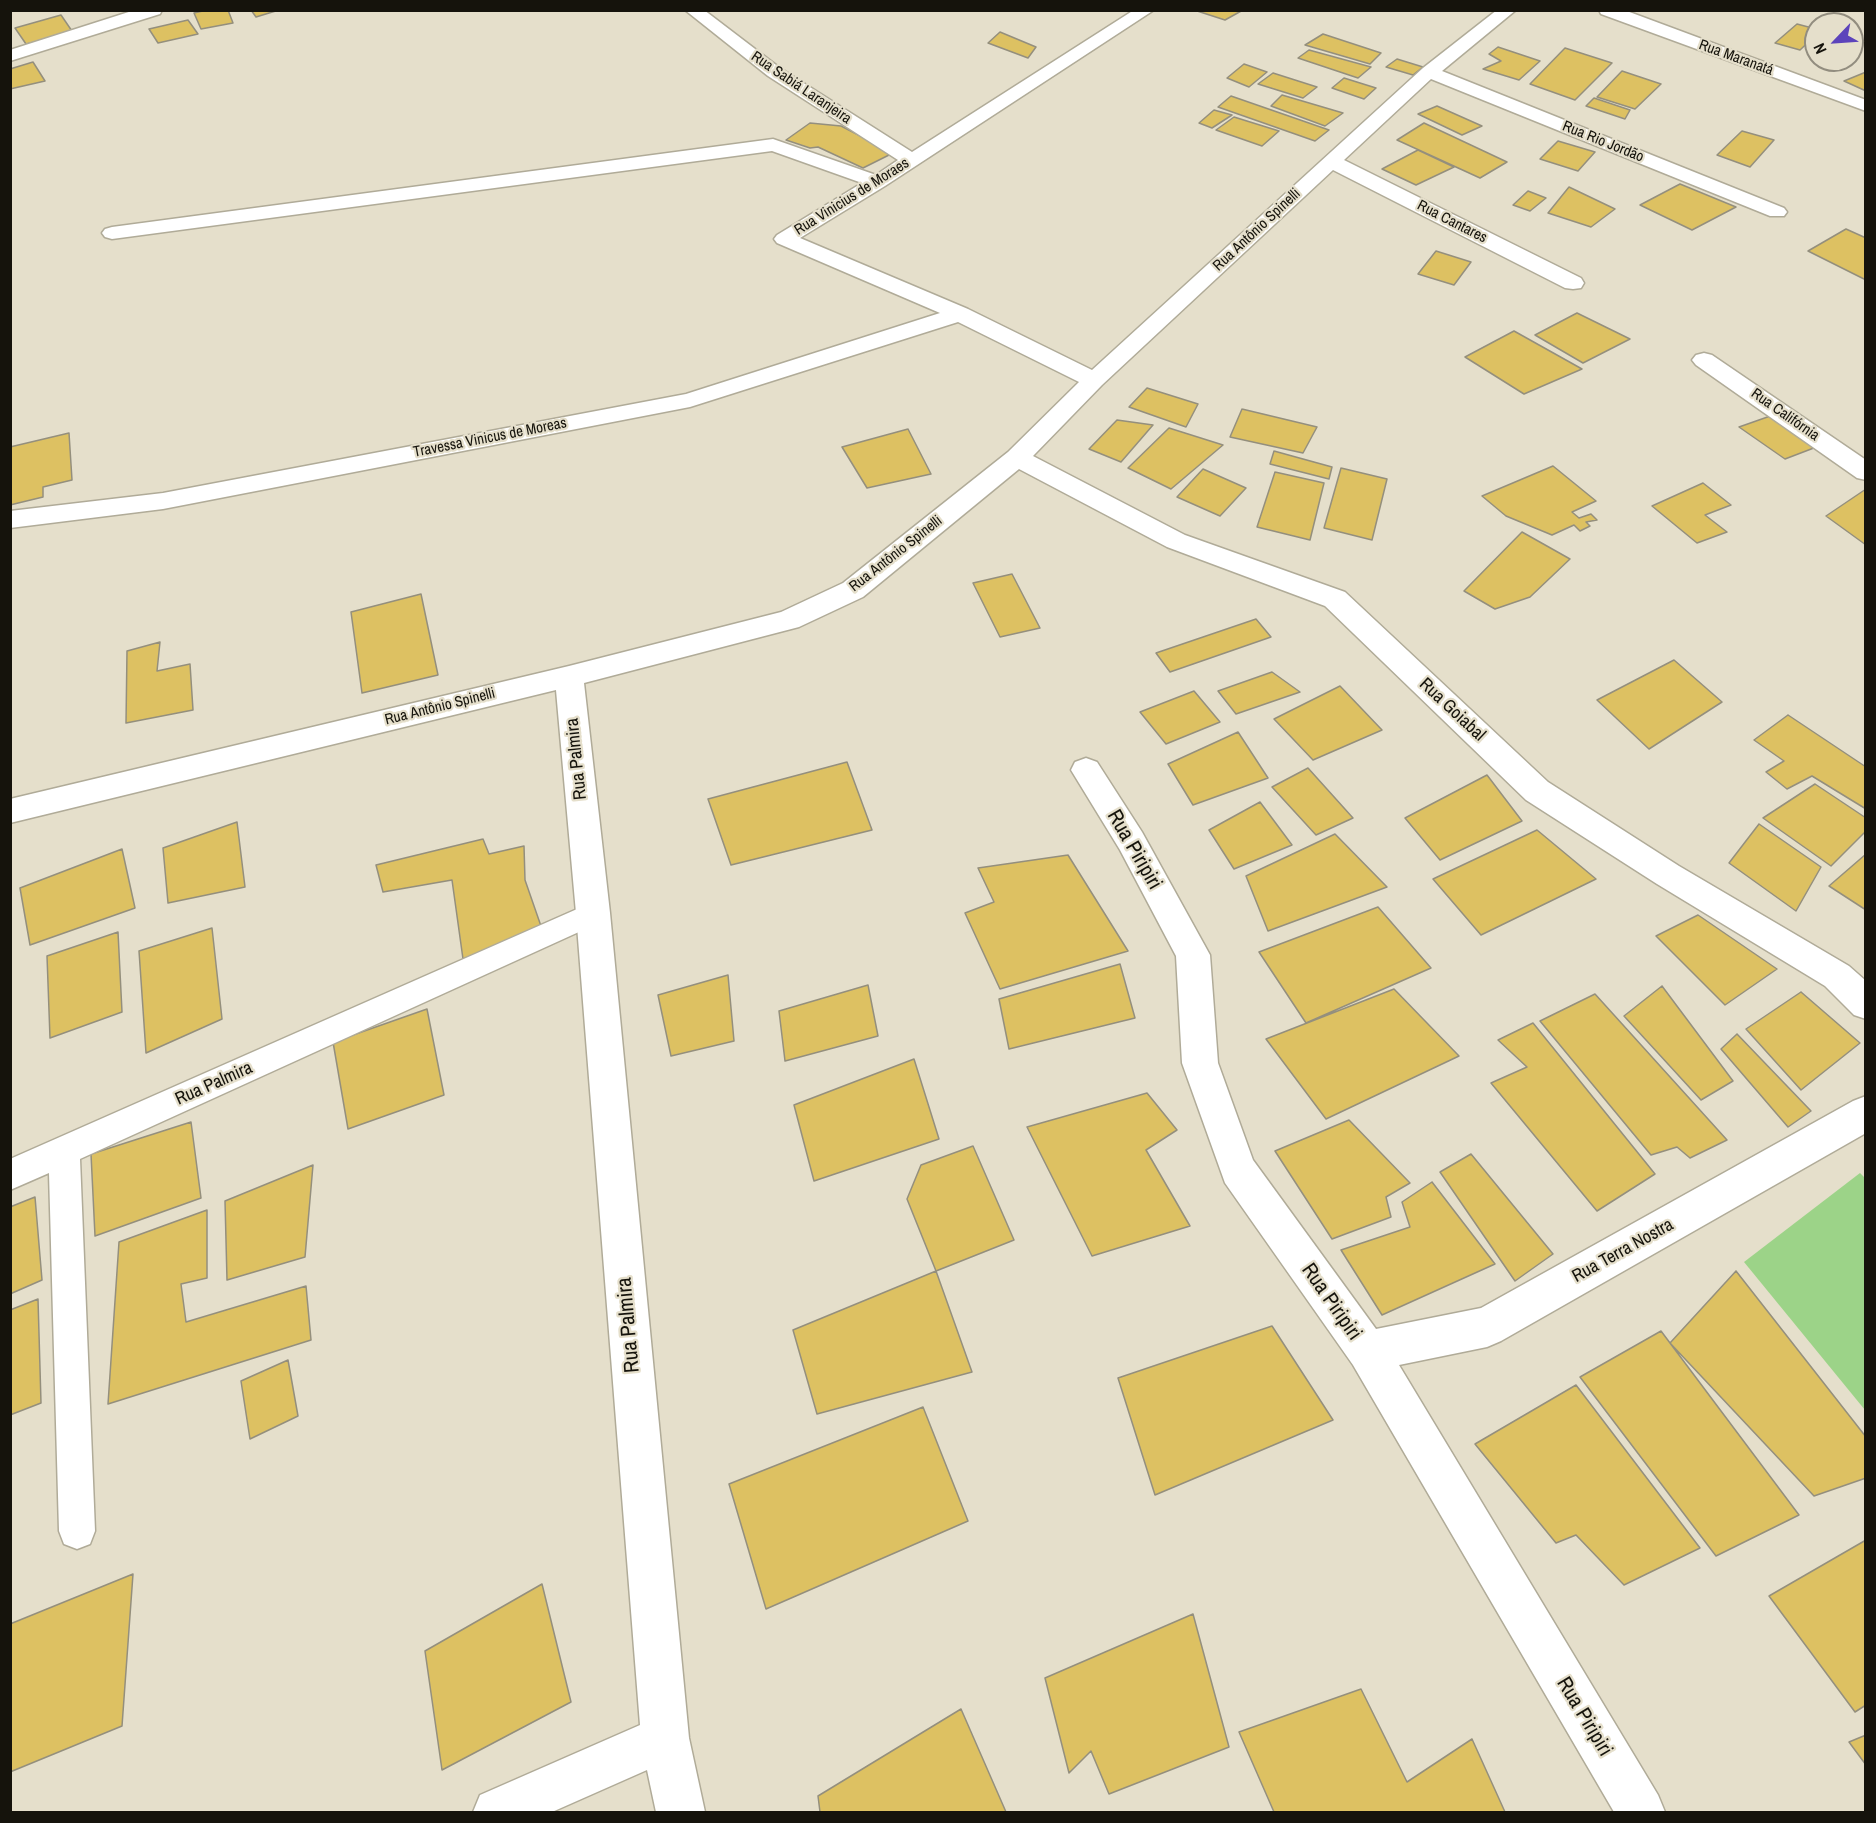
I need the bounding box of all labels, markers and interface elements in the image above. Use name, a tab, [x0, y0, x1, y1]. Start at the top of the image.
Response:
north arrow	[1804, 12, 1864, 72]
street label: Rua Maranatá	[1696, 36, 1776, 80]
text: N	[1808, 40, 1831, 58]
street label: Rua Sabiá Laranjeira	[747, 48, 855, 128]
street label: Rua Rio Jordão	[1560, 118, 1646, 166]
street label: Rua Vinicius de Moraes	[791, 154, 913, 240]
street label: Rua Antônio Spinelli	[1210, 185, 1304, 275]
street label: Rua Cantares	[1414, 197, 1490, 247]
street label: Rua Califórnia	[1747, 385, 1823, 445]
street label: Travessa Vinicus de Moreas	[412, 414, 568, 462]
street label: Rua Antônio Spinelli	[846, 512, 946, 596]
street label: Rua Goiabal	[1414, 674, 1490, 746]
street label: Rua Antônio Spinelli	[383, 685, 497, 729]
street label: Rua Palmira	[562, 717, 592, 801]
street label: Rua Piripiri	[1101, 806, 1167, 894]
street label: Rua Palmira	[172, 1057, 256, 1111]
street label: Rua Terra Nostra	[1569, 1214, 1677, 1288]
street label: Rua Piripiri	[1295, 1259, 1367, 1345]
street label: Rua Palmira	[612, 1276, 646, 1374]
street label: Rua Piripiri	[1551, 1673, 1617, 1761]

